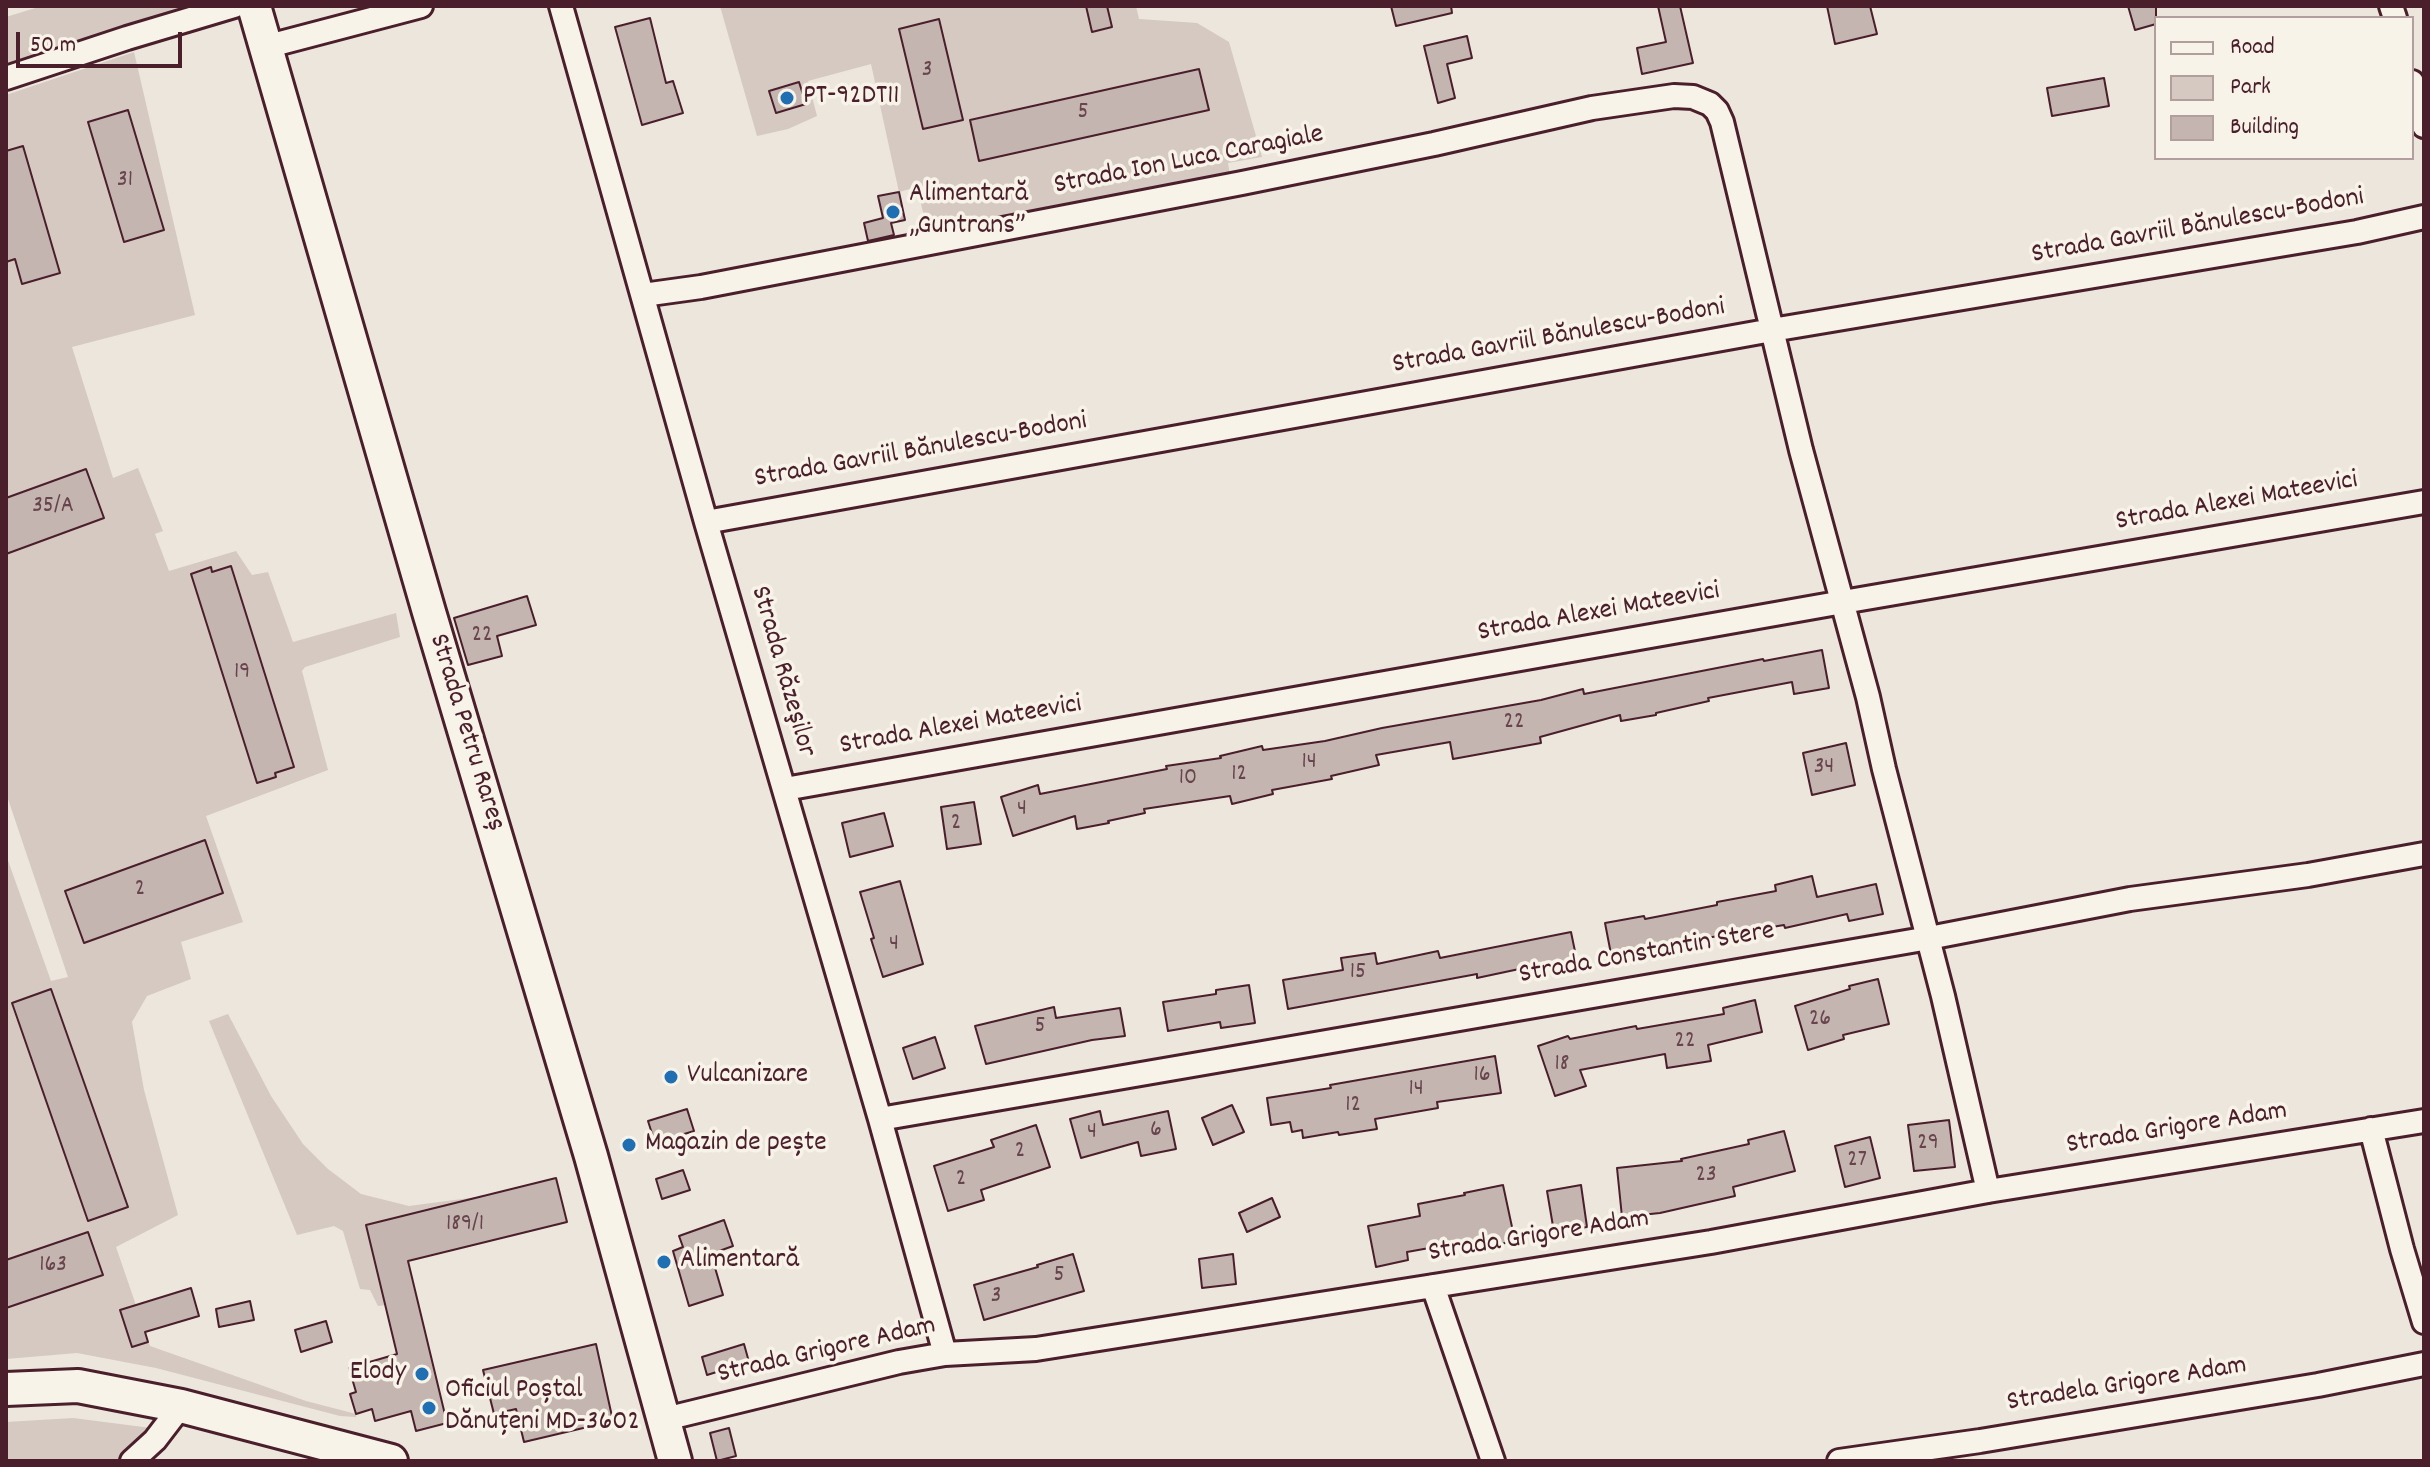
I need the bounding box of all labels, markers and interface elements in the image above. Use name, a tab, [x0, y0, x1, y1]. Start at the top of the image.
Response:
scale bar	[20, 16, 186, 66]
legend	[2154, 16, 2414, 160]
text: 50 m	[30, 29, 76, 63]
text: Road	[2230, 31, 2275, 65]
house number: 3	[922, 58, 932, 86]
text: Park	[2230, 71, 2271, 105]
place label: PT-92DT11	[803, 81, 899, 115]
marker: PT-92DT11	[778, 89, 796, 107]
house number: 5	[1077, 100, 1089, 128]
text: Building	[2230, 111, 2299, 145]
street label: Strada Ion Luca Caragiale	[1051, 119, 1327, 205]
house number: 31	[117, 168, 133, 196]
place label: Alimentară „Guntrans”	[909, 179, 1028, 245]
street label: Strada Gavriil Bănulescu-Bodoni	[2029, 182, 2367, 274]
marker: Alimentară „Guntrans”	[884, 203, 902, 221]
street label: Strada Gavriil Bănulescu-Bodoni	[1390, 292, 1728, 384]
street label: Strada Gavriil Bănulescu-Bodoni	[752, 406, 1090, 498]
street label: Strada Alexei Mateevici	[2113, 465, 2361, 541]
house number: 35/A	[32, 494, 74, 522]
street label: Strada Alexei Mateevici	[1475, 576, 1723, 652]
street label: Strada Răzeşilor	[741, 583, 821, 761]
house number: 22	[472, 623, 492, 651]
street label: Strada Petru Rareș	[419, 630, 511, 836]
house number: 19	[234, 660, 250, 688]
street label: Strada Alexei Mateevici	[837, 689, 1085, 765]
house number: 22	[1504, 710, 1524, 738]
house number: 14	[1301, 750, 1317, 778]
house number: 34	[1814, 755, 1834, 783]
house number: 12	[1231, 762, 1247, 790]
house number: 10	[1179, 766, 1197, 794]
house number: 4	[1017, 797, 1027, 825]
house number: 2	[951, 811, 961, 839]
house number: 2	[135, 877, 145, 905]
street label: Strada Constantin Stere	[1517, 916, 1777, 994]
house number: 4	[889, 932, 899, 960]
house number: 15	[1350, 960, 1366, 988]
house number: 26	[1809, 1007, 1831, 1035]
house number: 5	[1034, 1014, 1046, 1042]
house number: 22	[1675, 1029, 1695, 1057]
house number: 18	[1555, 1052, 1569, 1080]
place label: Vulcanizare	[687, 1060, 808, 1094]
house number: 16	[1473, 1063, 1491, 1091]
marker: Vulcanizare	[662, 1068, 680, 1086]
house number: 14	[1408, 1077, 1424, 1105]
house number: 12	[1345, 1093, 1361, 1121]
street label: Strada Grigore Adam	[2064, 1096, 2290, 1164]
house number: 6	[1150, 1118, 1162, 1146]
house number: 4	[1087, 1120, 1097, 1148]
place label: Magazin de pește	[645, 1128, 827, 1162]
house number: 29	[1917, 1131, 1939, 1159]
marker: Magazin de pește	[620, 1136, 638, 1154]
house number: 2	[1015, 1139, 1025, 1167]
house number: 27	[1847, 1148, 1867, 1176]
house number: 23	[1695, 1163, 1717, 1191]
house number: 2	[956, 1167, 966, 1195]
street label: Strada Grigore Adam	[1426, 1204, 1652, 1272]
house number: 189/1	[446, 1212, 484, 1240]
place label: Alimentară	[680, 1245, 799, 1279]
house number: 163	[39, 1253, 67, 1281]
marker: Alimentară	[655, 1253, 673, 1271]
house number: 5	[1053, 1263, 1065, 1291]
house number: 3	[991, 1284, 1001, 1312]
street label: Strada Grigore Adam	[715, 1311, 939, 1393]
street label: Stradela Grigore Adam	[2005, 1350, 2249, 1422]
place label: Elody	[350, 1357, 406, 1391]
marker: Elody	[413, 1365, 431, 1383]
place label: Oficiul Poștal Dănuțeni MD-3602	[445, 1375, 640, 1441]
marker: Oficiul Poștal Dănuțeni MD-3602	[420, 1399, 438, 1417]

